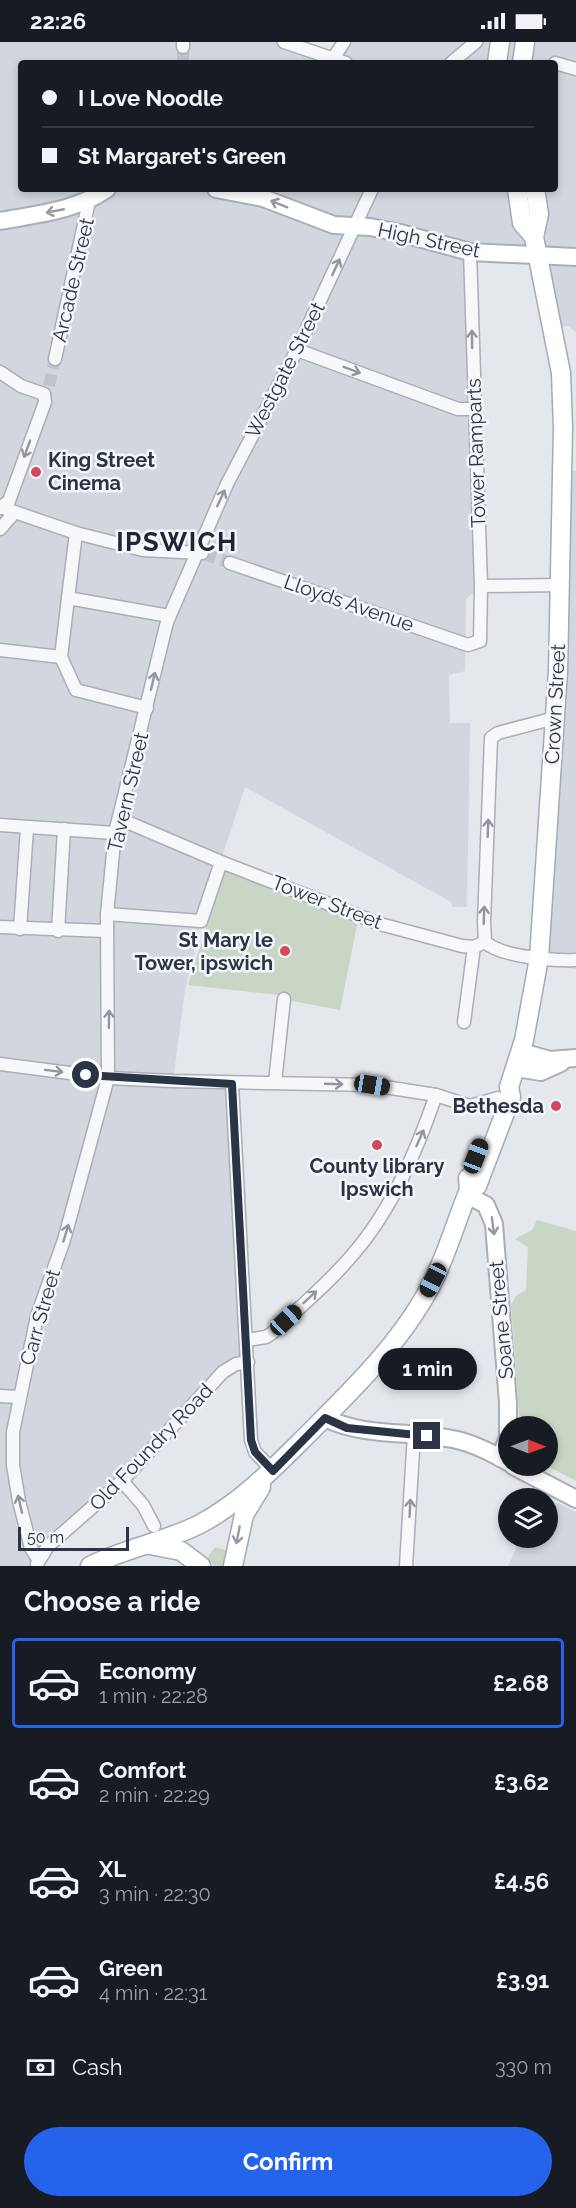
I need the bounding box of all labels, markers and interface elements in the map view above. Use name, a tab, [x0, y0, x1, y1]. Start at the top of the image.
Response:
text: 22:26	[30, 8, 86, 34]
text: I Love Noodle	[78, 85, 223, 111]
text: St Margaret's Green	[78, 143, 286, 169]
one-way arrow	[270, 198, 289, 209]
one-way arrow	[46, 206, 66, 217]
street label: Arcade Street	[47, 215, 99, 344]
street label: High Street	[376, 217, 482, 263]
one-way arrow	[330, 258, 342, 276]
street label: Westgate Street	[240, 298, 330, 442]
one-way arrow	[466, 329, 478, 349]
one-way arrow	[342, 366, 361, 377]
street label: Tower Ramparts	[461, 378, 491, 528]
one-way arrow	[21, 440, 32, 458]
place label: King Street Cinema	[48, 448, 155, 495]
marker: King Street Cinema	[29, 465, 43, 479]
one-way arrow	[216, 489, 227, 507]
district label: IPSWICH	[116, 527, 238, 557]
street label: Lloyds Avenue	[281, 570, 417, 637]
street label: Crown Street	[540, 643, 570, 765]
one-way arrow	[148, 672, 159, 691]
street label: Tavern Street	[103, 730, 153, 854]
one-way arrow	[482, 819, 493, 839]
street label: Tower Street	[268, 870, 386, 934]
one-way arrow	[479, 905, 490, 925]
place label: St Mary le Tower, ipswich	[135, 928, 273, 975]
marker: St Mary le Tower, ipswich	[278, 944, 292, 958]
one-way arrow	[103, 1010, 115, 1030]
route start	[72, 1061, 99, 1088]
one-way arrow	[44, 1066, 63, 1077]
car	[353, 1073, 391, 1097]
one-way arrow	[323, 1078, 343, 1089]
place label: Bethesda	[453, 1094, 544, 1118]
marker: Bethesda	[549, 1099, 563, 1113]
one-way arrow	[415, 1130, 426, 1148]
car	[461, 1136, 491, 1176]
marker: County library Ipswich	[370, 1138, 384, 1152]
place label: County library Ipswich	[309, 1154, 445, 1201]
one-way arrow	[488, 1216, 499, 1235]
one-way arrow	[61, 1224, 72, 1243]
street label: Soane Street	[484, 1259, 518, 1380]
car	[417, 1260, 449, 1300]
street label: Carr Street	[15, 1266, 65, 1368]
one-way arrow	[303, 1290, 318, 1304]
car	[267, 1301, 305, 1339]
callout: 1 min	[378, 1349, 476, 1391]
text: 1 min	[402, 1357, 453, 1381]
street label: Old Foundry Road	[84, 1378, 218, 1516]
north arrow	[498, 1416, 558, 1476]
map controls	[498, 1416, 558, 1548]
route end	[413, 1422, 440, 1449]
button: layers	[498, 1488, 558, 1548]
one-way arrow	[13, 1495, 25, 1514]
one-way arrow	[405, 1498, 416, 1518]
scale bar	[18, 1524, 129, 1552]
one-way arrow	[232, 1524, 243, 1544]
text: 50 m	[27, 1528, 64, 1547]
text: Choose a ride	[24, 1586, 200, 1617]
icon: car	[27, 1656, 81, 1710]
text: Economy	[99, 1658, 197, 1684]
text: £2.68	[493, 1670, 549, 1696]
text: 1 min · 22:28	[99, 1684, 208, 1708]
icon: car	[27, 1755, 81, 1809]
text: Comfort	[99, 1757, 186, 1783]
text: £3.62	[494, 1769, 549, 1795]
text: 2 min · 22:29	[99, 1783, 210, 1807]
icon: car	[27, 1854, 81, 1908]
text: XL	[99, 1856, 126, 1882]
text: £4.56	[494, 1868, 549, 1894]
text: 3 min · 22:30	[99, 1882, 211, 1906]
icon: car	[27, 1953, 81, 2007]
text: Green	[99, 1955, 163, 1981]
text: £3.91	[496, 1967, 549, 1993]
text: 4 min · 22:31	[99, 1981, 207, 2005]
icon: cash	[24, 2051, 57, 2084]
text: Cash	[72, 2054, 123, 2080]
text: 330 m	[495, 2055, 552, 2079]
button: Confirm	[24, 2127, 552, 2196]

